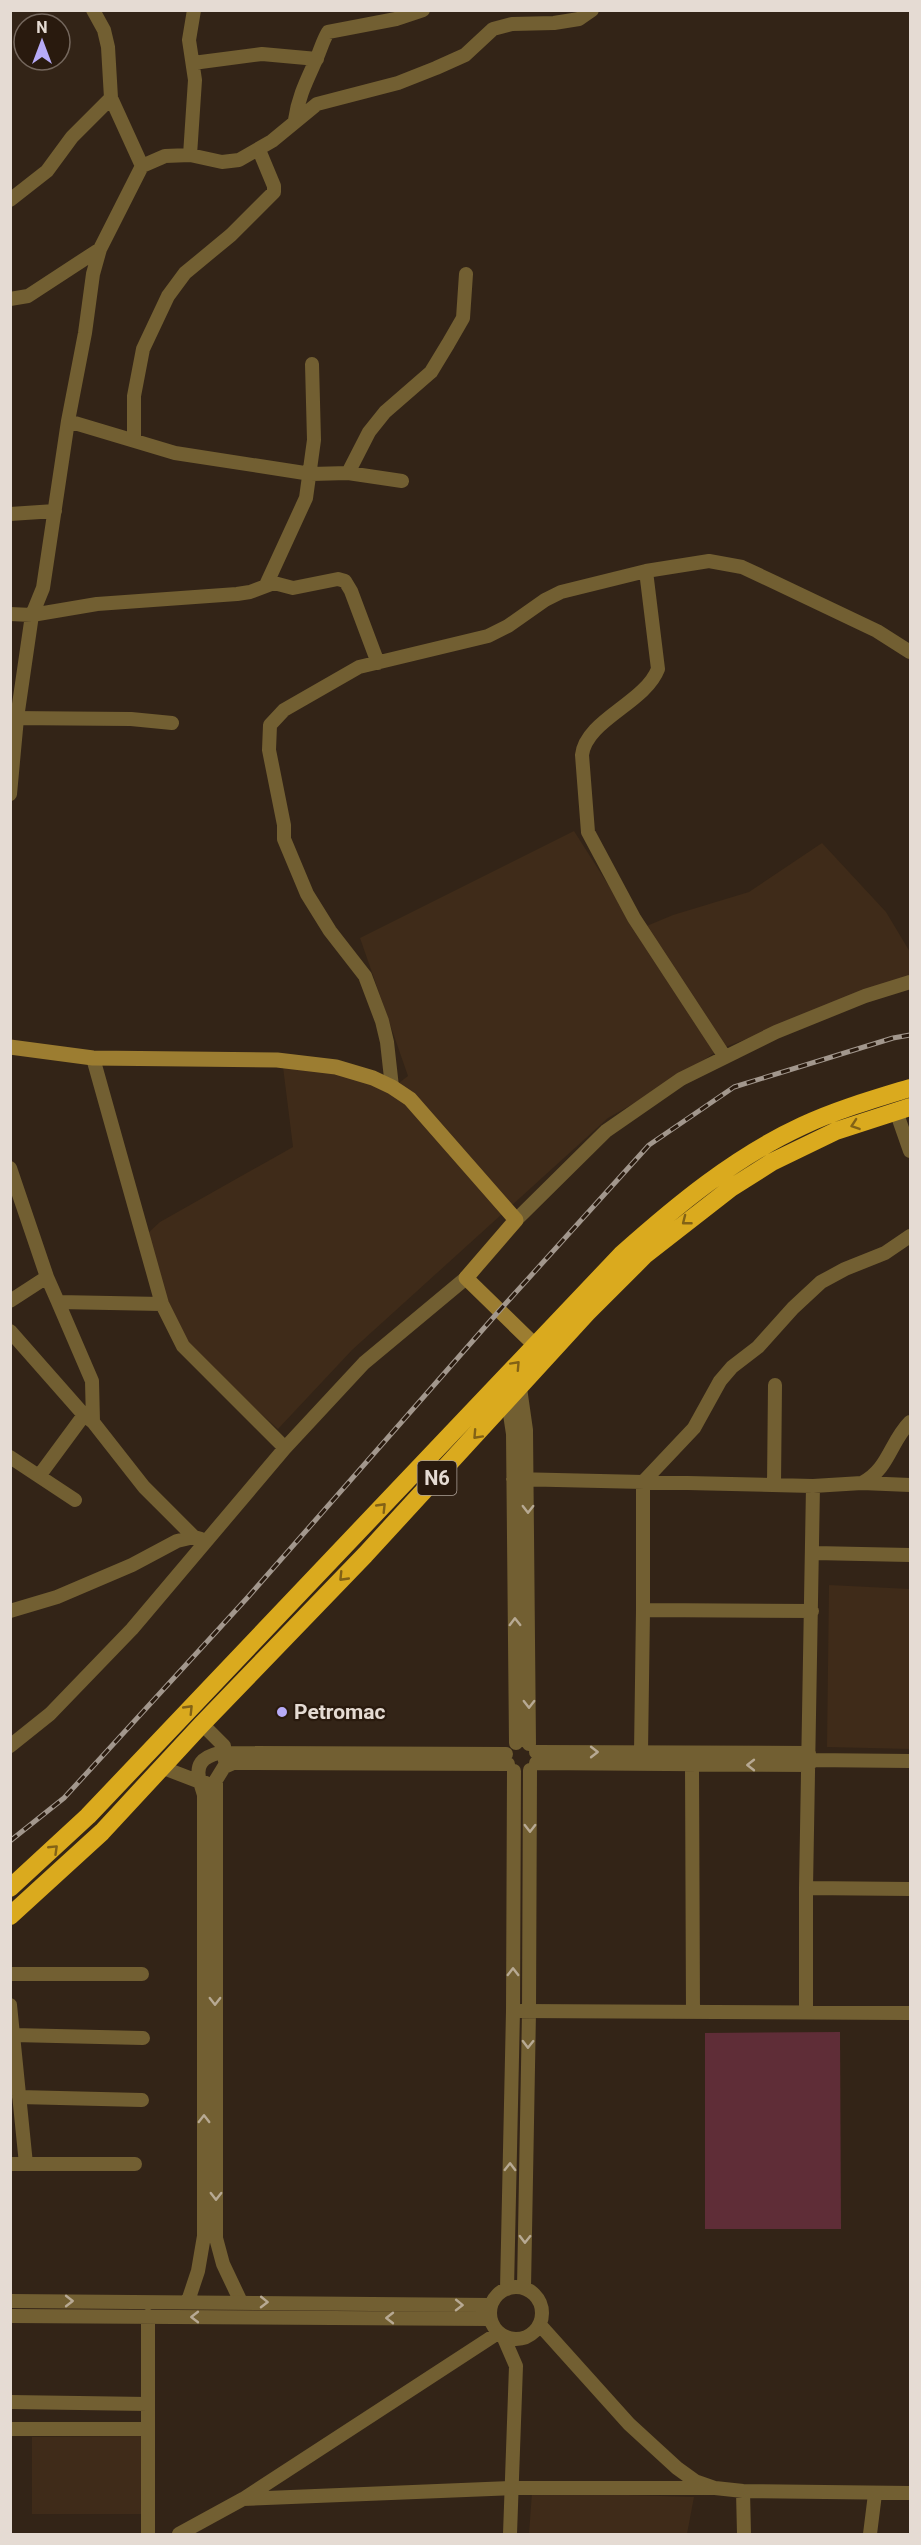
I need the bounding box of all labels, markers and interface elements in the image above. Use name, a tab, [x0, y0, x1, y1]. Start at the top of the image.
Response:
north arrow	[12, 12, 72, 72]
text: N	[36, 18, 48, 37]
one-way arrow	[850, 1118, 861, 1130]
one-way arrow	[682, 1214, 693, 1225]
one-way arrow	[509, 1362, 520, 1372]
one-way arrow	[473, 1428, 484, 1439]
road number: N6	[418, 1461, 456, 1495]
one-way arrow	[375, 1503, 386, 1514]
one-way arrow	[522, 1504, 534, 1513]
one-way arrow	[340, 1570, 351, 1581]
one-way arrow	[509, 1617, 521, 1626]
one-way arrow	[523, 1699, 535, 1708]
place label: Petromac	[294, 1700, 386, 1724]
one-way arrow	[182, 1705, 193, 1716]
marker: Petromac	[275, 1705, 289, 1719]
one-way arrow	[590, 1746, 599, 1758]
one-way arrow	[746, 1759, 755, 1771]
one-way arrow	[524, 1824, 536, 1833]
one-way arrow	[47, 1845, 57, 1856]
one-way arrow	[507, 1968, 519, 1977]
one-way arrow	[209, 1996, 221, 2005]
one-way arrow	[522, 2040, 535, 2049]
one-way arrow	[198, 2114, 210, 2123]
one-way arrow	[503, 2163, 516, 2172]
one-way arrow	[210, 2191, 222, 2200]
one-way arrow	[519, 2235, 531, 2244]
one-way arrow	[64, 2295, 73, 2307]
one-way arrow	[259, 2296, 268, 2308]
one-way arrow	[454, 2299, 463, 2311]
one-way arrow	[190, 2311, 199, 2323]
one-way arrow	[385, 2312, 394, 2324]

